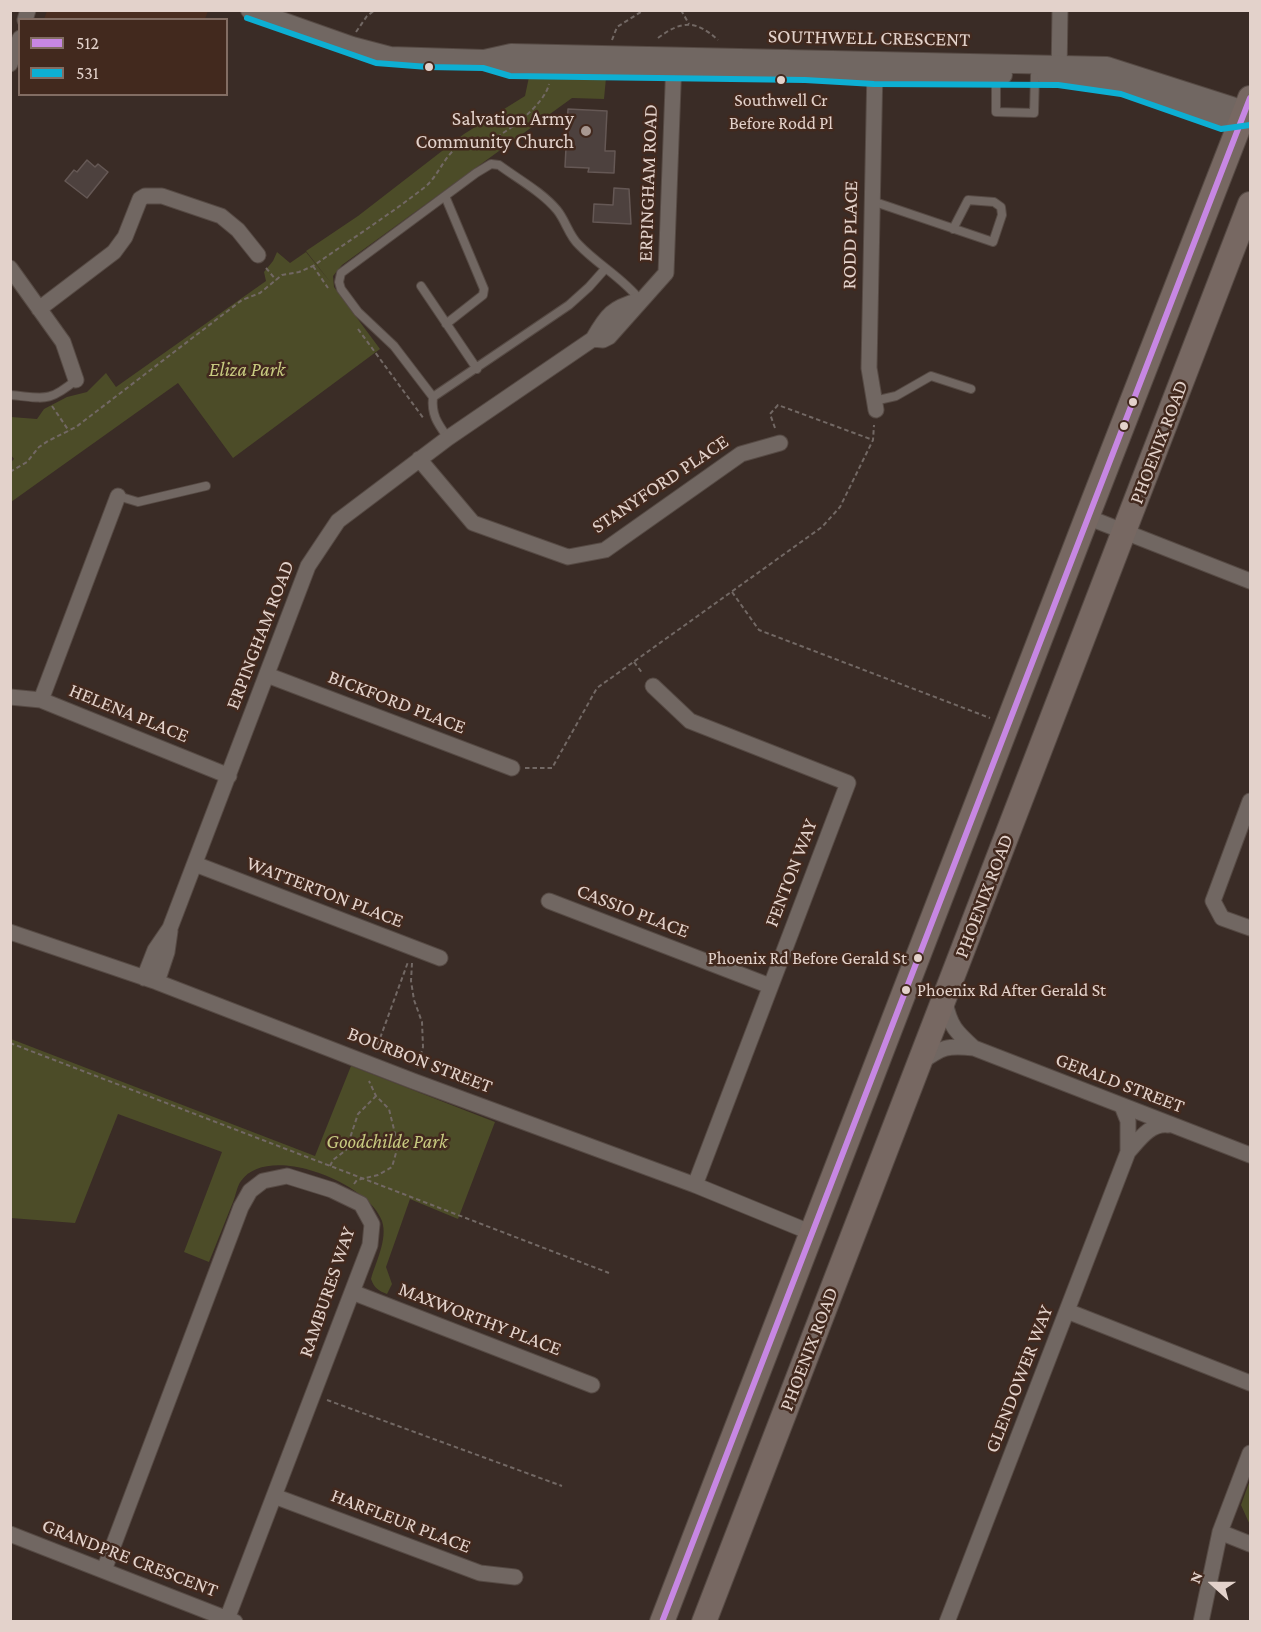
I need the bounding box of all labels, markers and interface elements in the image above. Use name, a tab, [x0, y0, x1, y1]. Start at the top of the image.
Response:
legend	[18, 18, 228, 96]
street label: SOUTHWELL CRESCENT	[768, 24, 970, 52]
text: 512	[76, 33, 99, 53]
unlabelled marker	[423, 61, 435, 73]
text: 531	[76, 63, 99, 83]
marker: Southwell Cr Before Rodd Pl	[775, 74, 787, 86]
place label: Southwell Cr Before Rodd Pl	[729, 89, 833, 132]
street label: ERPINGHAM ROAD	[633, 104, 663, 262]
place label: Salvation Army Community Church	[415, 107, 574, 154]
marker: Salvation Army Community Church	[579, 124, 593, 138]
street label: RODD PLACE	[837, 180, 863, 290]
park label: Eliza Park	[209, 358, 285, 382]
street label: PHOENIX ROAD	[1124, 377, 1194, 507]
unlabelled marker	[1127, 396, 1139, 408]
unlabelled marker	[1118, 420, 1130, 432]
street label: STANYFORD PLACE	[587, 429, 733, 539]
street label: ERPINGHAM ROAD	[221, 557, 299, 713]
street label: BICKFORD PLACE	[325, 665, 469, 739]
street label: HELENA PLACE	[66, 678, 192, 748]
street label: FENTON WAY	[759, 816, 823, 930]
street label: PHOENIX ROAD	[949, 831, 1019, 961]
street label: WATTERTON PLACE	[243, 851, 407, 933]
street label: CASSIO PLACE	[573, 879, 693, 943]
place label: Phoenix Rd Before Gerald St	[708, 947, 907, 969]
marker: Phoenix Rd Before Gerald St	[912, 952, 924, 964]
place label: Phoenix Rd After Gerald St	[917, 979, 1106, 1001]
marker: Phoenix Rd After Gerald St	[900, 984, 912, 996]
street label: BOURBON STREET	[344, 1021, 496, 1099]
street label: GERALD STREET	[1052, 1047, 1188, 1119]
park label: Goodchilde Park	[326, 1130, 448, 1154]
street label: RAMBURES WAY	[293, 1224, 361, 1360]
street label: MAXWORTHY PLACE	[395, 1277, 565, 1361]
street label: PHOENIX ROAD	[774, 1284, 844, 1414]
street label: GLENDOWER WAY	[980, 1302, 1058, 1456]
street label: HARFLEUR PLACE	[328, 1483, 474, 1559]
street label: GRANDPRE CRESCENT	[39, 1513, 221, 1603]
north arrow	[1183, 1554, 1243, 1614]
text: N	[1186, 1569, 1206, 1586]

